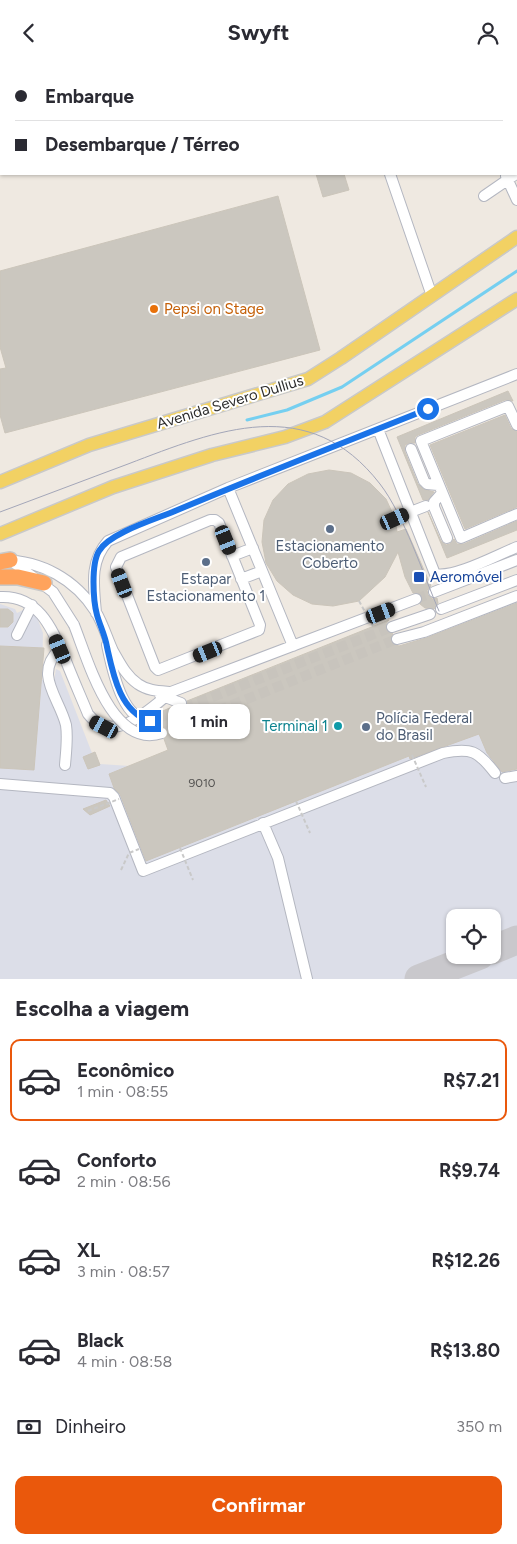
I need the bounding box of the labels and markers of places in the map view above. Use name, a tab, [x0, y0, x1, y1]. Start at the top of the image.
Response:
place label: Pepsi on Stage	[164, 300, 264, 318]
marker: Pepsi on Stage	[148, 303, 160, 315]
marker: Estacionamento Coberto	[324, 523, 336, 535]
place label: Estacionamento Coberto	[275, 537, 385, 572]
marker: Estapar Estacionamento 1	[200, 556, 212, 568]
place label: Aeromóvel	[430, 568, 502, 586]
place label: Estapar Estacionamento 1	[146, 570, 266, 605]
marker: Aeromóvel	[412, 570, 426, 584]
place label: Polícia Federal do Brasil	[376, 709, 472, 744]
place label: Terminal 1	[262, 717, 328, 735]
marker: Terminal 1	[332, 720, 344, 732]
marker: Polícia Federal do Brasil	[360, 721, 372, 733]

